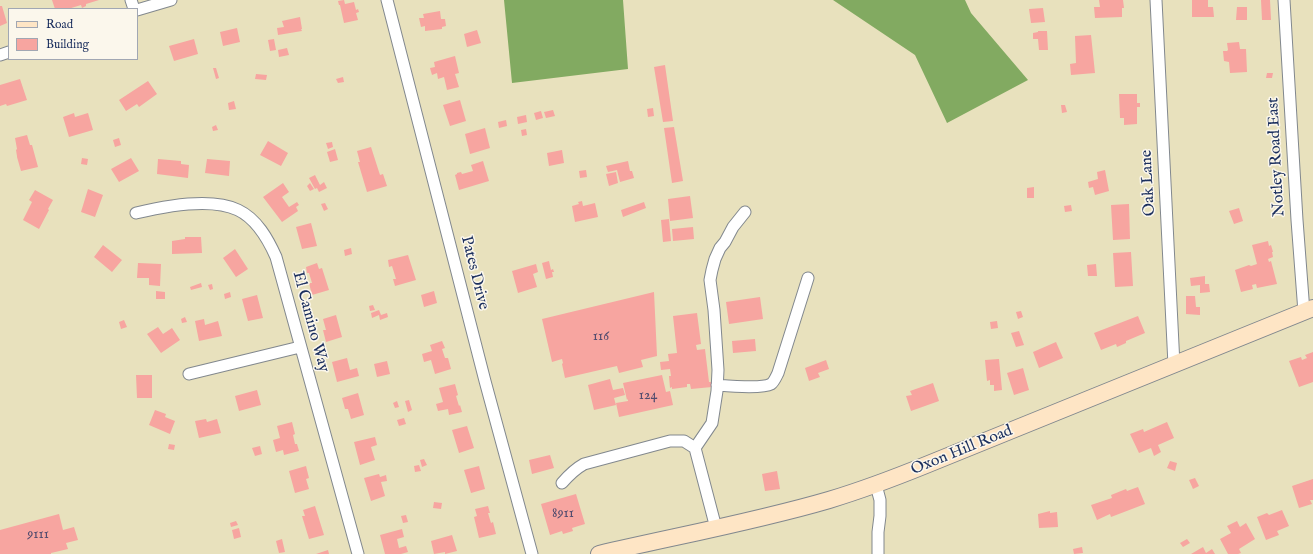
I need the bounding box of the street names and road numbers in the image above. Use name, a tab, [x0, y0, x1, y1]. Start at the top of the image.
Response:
street label: Notley Road East	[1264, 97, 1290, 217]
street label: Oak Lane	[1138, 149, 1160, 217]
street label: Pates Drive	[456, 234, 492, 312]
street label: El Camino Way	[287, 270, 333, 374]
street label: Oxon Hill Road	[908, 422, 1016, 480]

